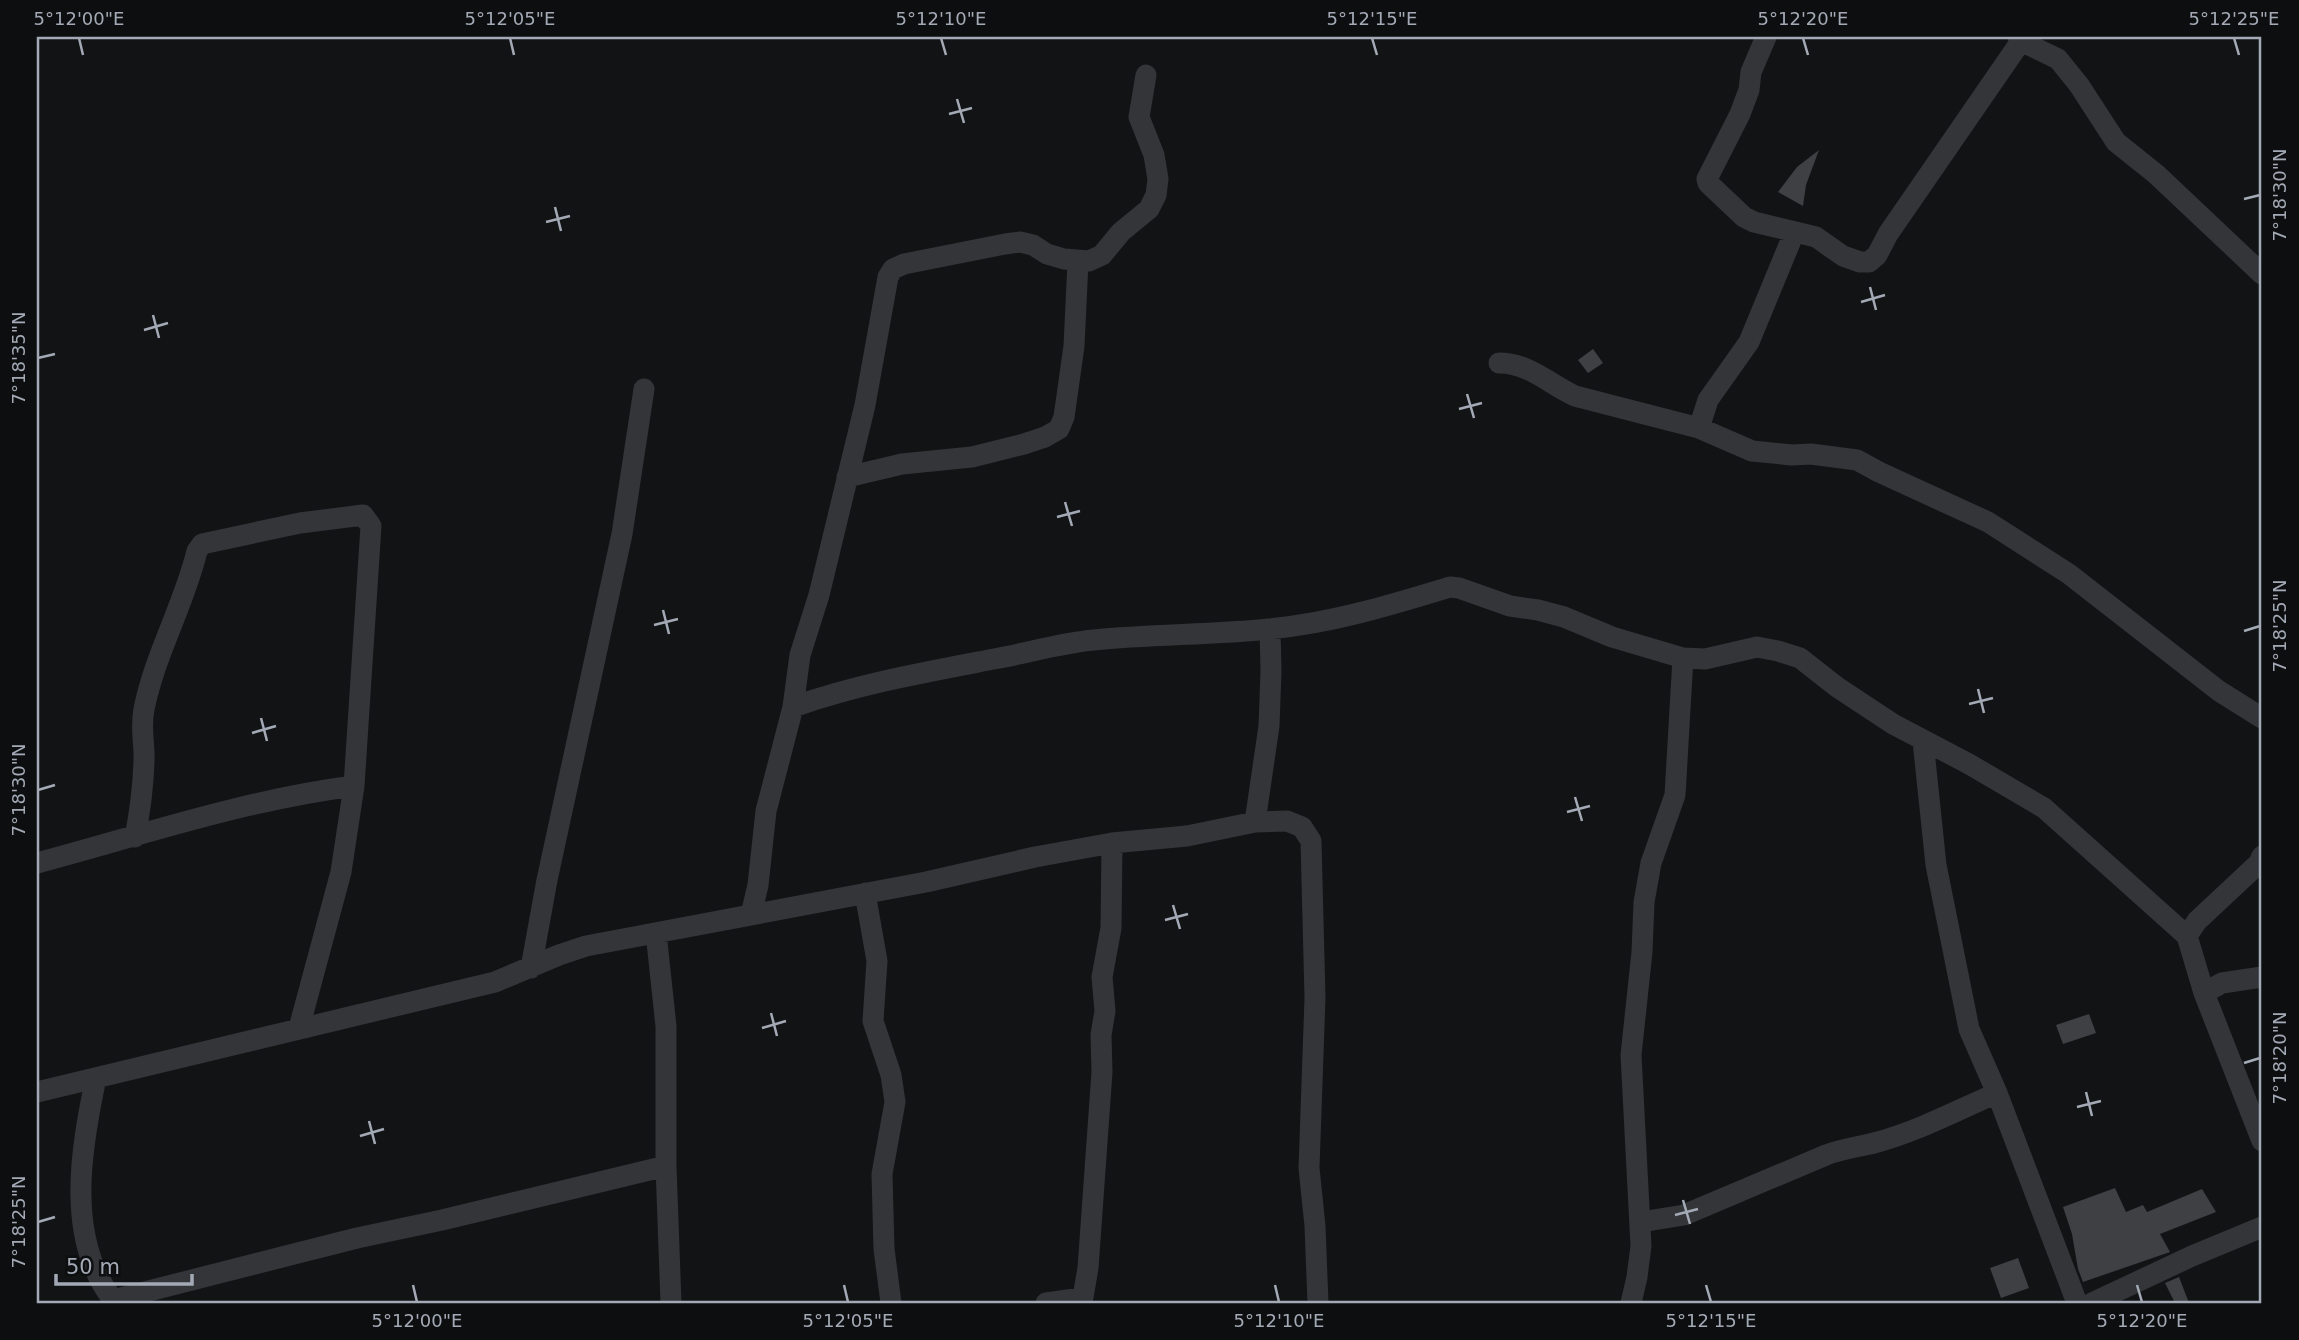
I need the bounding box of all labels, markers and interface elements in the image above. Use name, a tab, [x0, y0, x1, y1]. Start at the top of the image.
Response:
text: 5°12'00"E	[34, 8, 124, 29]
text: 5°12'05"E	[465, 8, 555, 29]
text: 5°12'10"E	[896, 8, 986, 29]
text: 5°12'15"E	[1327, 8, 1417, 29]
text: 5°12'20"E	[1758, 8, 1848, 29]
text: 5°12'25"E	[2189, 8, 2279, 29]
text: 7°18'30"N	[2269, 149, 2290, 241]
text: 7°18'35"N	[8, 312, 29, 404]
text: 7°18'25"N	[2269, 580, 2290, 672]
text: 7°18'30"N	[8, 744, 29, 836]
text: 7°18'20"N	[2269, 1012, 2290, 1104]
text: 7°18'25"N	[8, 1176, 29, 1268]
scale bar	[56, 1242, 192, 1286]
text: 50 m	[66, 1255, 120, 1279]
text: 5°12'00"E	[372, 1310, 462, 1331]
text: 5°12'05"E	[803, 1310, 893, 1331]
text: 5°12'10"E	[1234, 1310, 1324, 1331]
text: 5°12'15"E	[1666, 1310, 1756, 1331]
text: 5°12'20"E	[2097, 1310, 2187, 1331]

